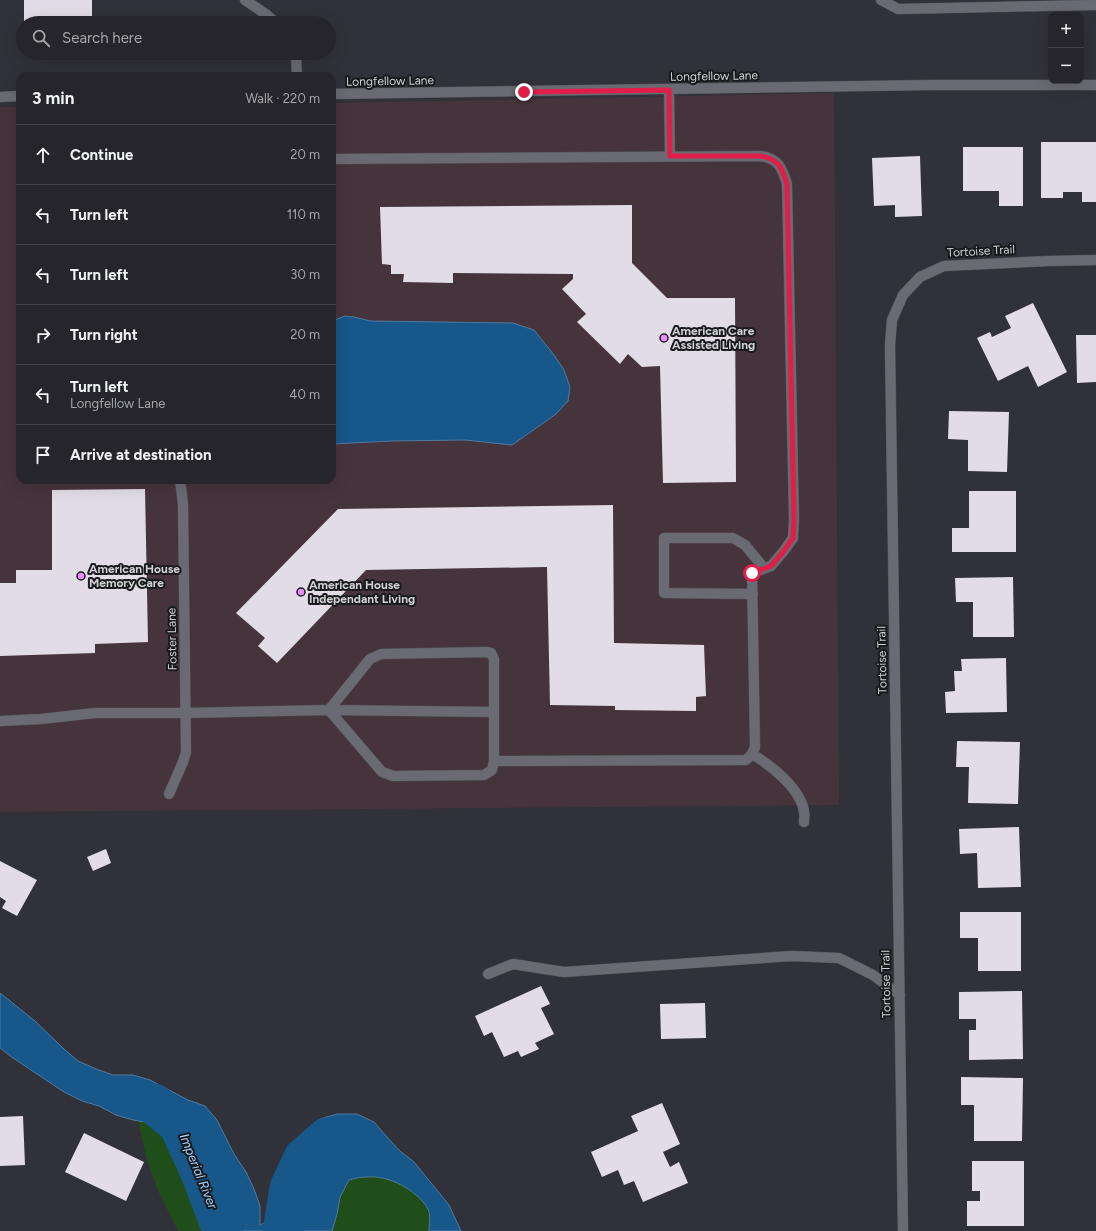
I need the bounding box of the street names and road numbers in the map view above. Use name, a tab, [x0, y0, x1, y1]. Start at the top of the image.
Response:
street label: Longfellow Lane	[670, 68, 759, 84]
street label: Longfellow Lane	[346, 73, 435, 89]
street label: Tortoise Trail	[947, 242, 1015, 260]
street label: Foster Lane	[164, 607, 180, 670]
street label: Tortoise Trail	[874, 626, 890, 694]
street label: Tortoise Trail	[878, 950, 894, 1018]

